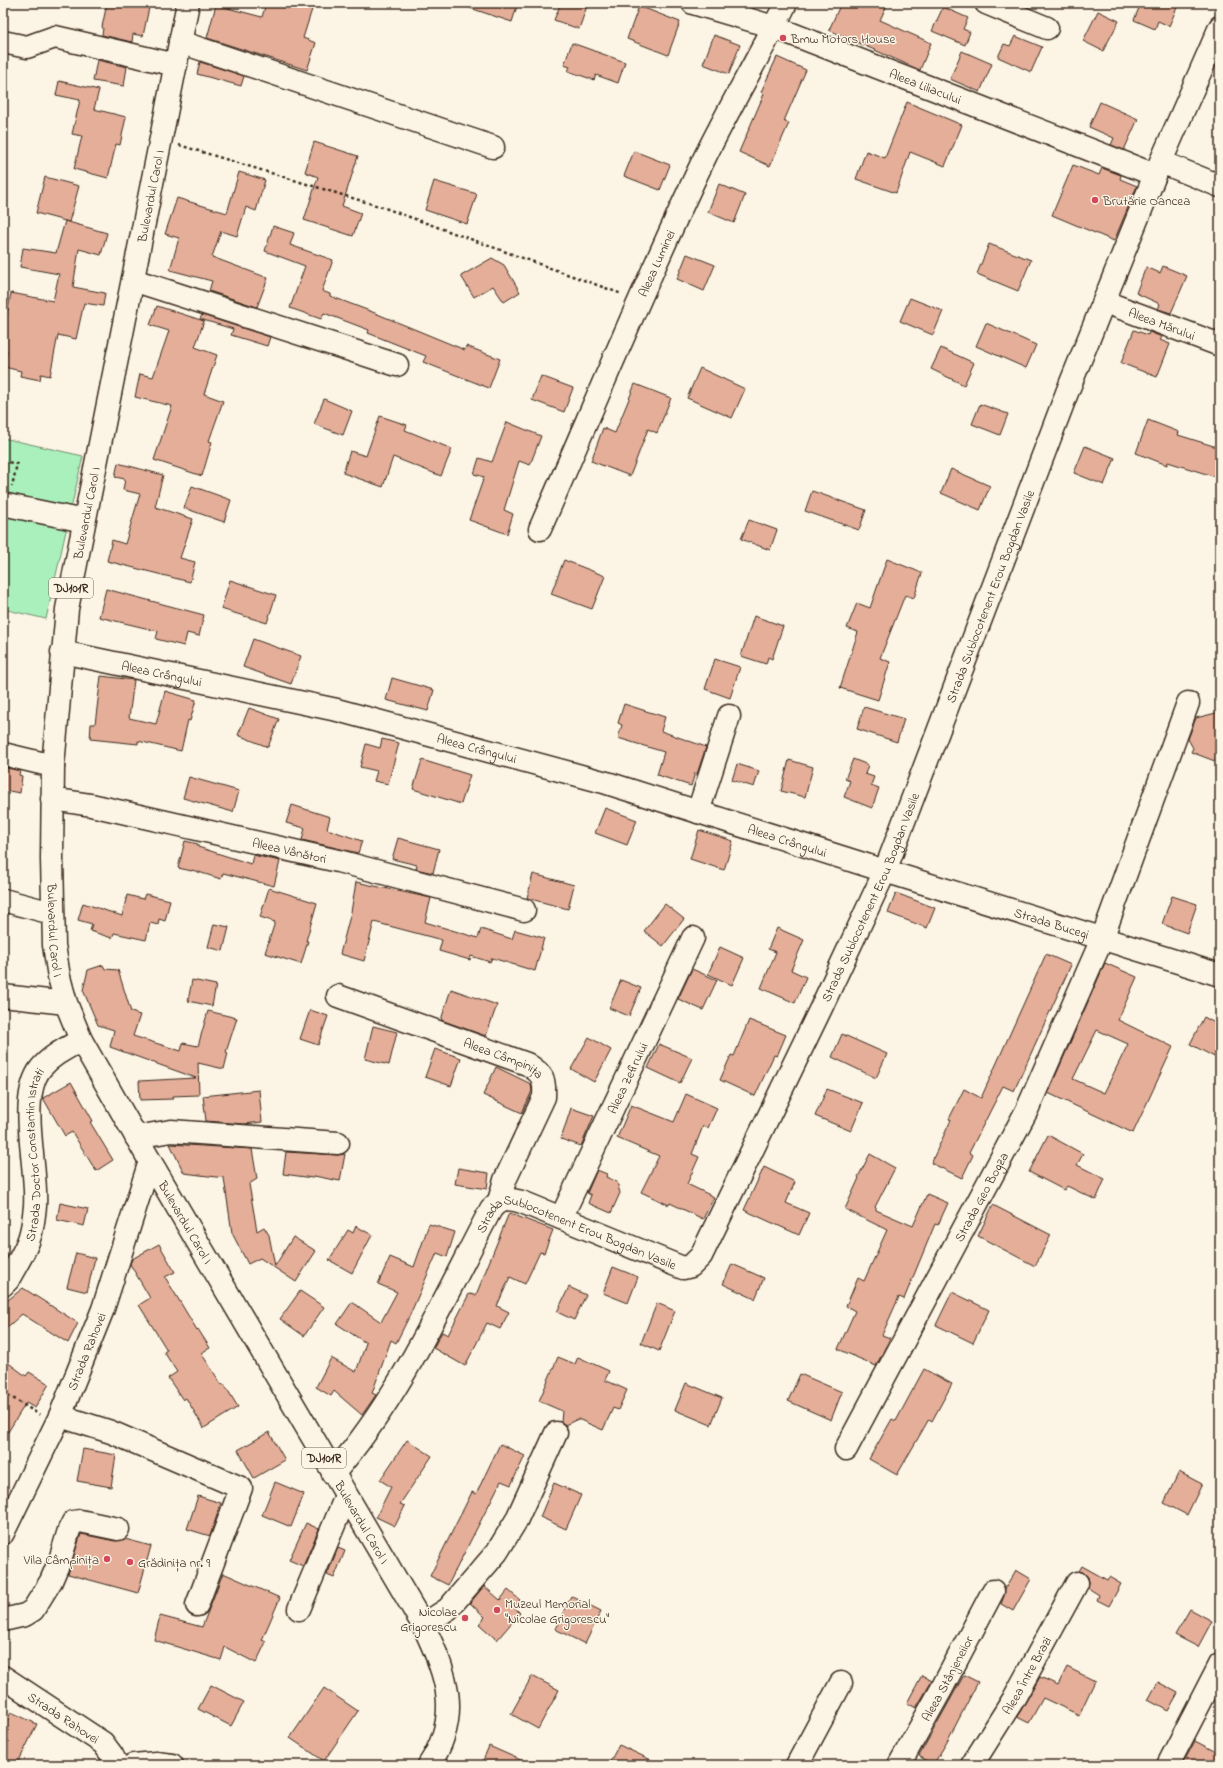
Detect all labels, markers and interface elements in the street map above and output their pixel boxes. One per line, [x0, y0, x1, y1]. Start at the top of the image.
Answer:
place label: Bmw Motors House [790, 30, 896, 49]
marker: Bmw Motors House [778, 33, 788, 43]
street label: Aleea Liliacului [886, 65, 964, 110]
street label: Bulevardul Carol I [133, 149, 170, 245]
place label: Brutărie Oancea [1102, 192, 1190, 211]
marker: Brutărie Oancea [1090, 195, 1100, 205]
street label: Aleea Luminei [634, 227, 681, 300]
street label: Aleea Mărului [1126, 304, 1198, 346]
street label: Bulevardul Carol I [69, 466, 106, 562]
street label: Strada Sublocotenent Erou Bogdan Vasile [942, 487, 1040, 706]
road number: DJ101R [49, 578, 93, 598]
street label: Aleea Crângului [119, 657, 204, 692]
street label: Aleea Crângului [434, 729, 519, 769]
street label: Strada Sublocotenent Erou Bogdan Vasile [817, 790, 925, 1005]
street label: Aleea Crângului [745, 820, 829, 863]
street label: Aleea Vânători [250, 834, 328, 869]
street label: Bulevardul Carol I [42, 882, 67, 978]
street label: Strada Bucegi [1012, 904, 1091, 945]
street label: Aleea Câmpinița [460, 1034, 548, 1083]
street label: Aleea Zefirului [603, 1040, 653, 1117]
street label: Strada Doctor Constantin Istrati [21, 1064, 49, 1244]
street label: Strada Geo Bogza [950, 1149, 1014, 1246]
street label: Bulevardul Carol I [152, 1177, 217, 1268]
street label: Strada Sublocotenent Erou Bogdan Vasile [472, 1191, 679, 1275]
street label: Strada Rahovei [63, 1310, 112, 1393]
road number: DJ101R [302, 1448, 346, 1468]
street label: Bulevardul Carol I [329, 1477, 393, 1568]
place label: Vila Câmpinița [23, 1551, 99, 1570]
marker: Vila Câmpinița [102, 1554, 112, 1564]
place label: Grădinița nr. 9 [138, 1554, 210, 1573]
marker: Grădinița nr. 9 [125, 1557, 135, 1567]
place label: Muzeul Memorial "Nicolae Grigorescu" [505, 1595, 609, 1630]
place label: Nicolae Grigorescu [400, 1603, 457, 1638]
marker: Muzeul Memorial "Nicolae Grigorescu" [492, 1605, 502, 1615]
marker: Nicolae Grigorescu [460, 1613, 470, 1623]
street label: Aleea Stânjeneilor [917, 1632, 979, 1725]
street label: Aleea Între Brazi [998, 1633, 1057, 1719]
street label: Strada Rahovei [24, 1688, 103, 1749]

